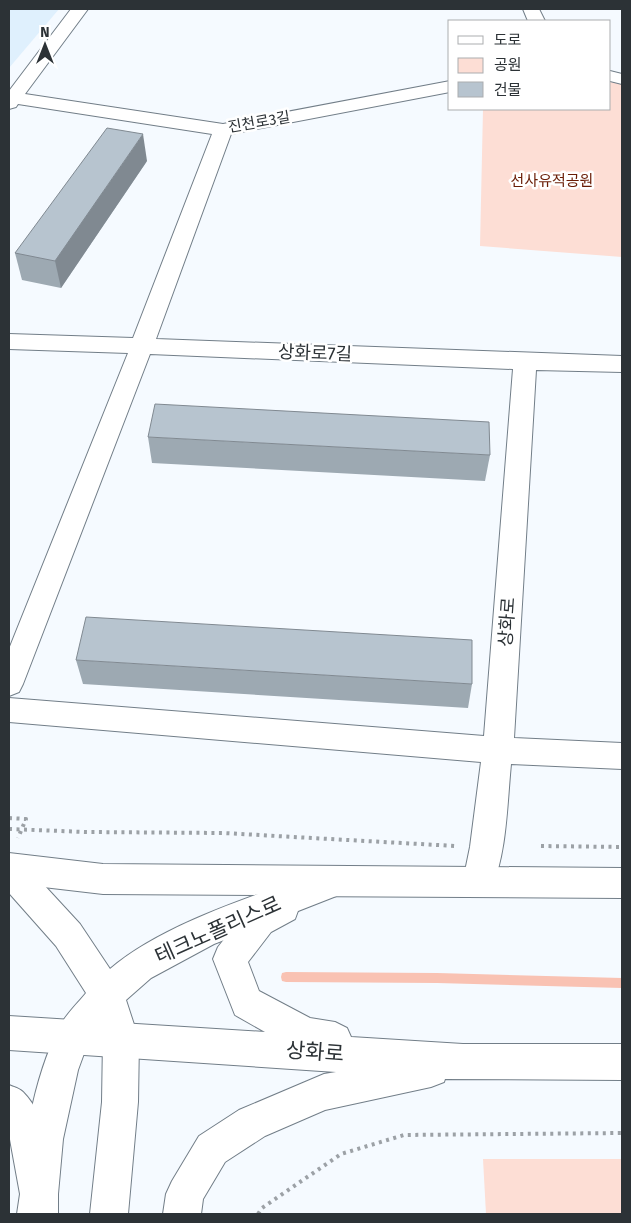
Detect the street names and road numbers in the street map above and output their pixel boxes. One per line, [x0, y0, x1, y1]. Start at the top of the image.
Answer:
street label: 진천로3길 [227, 108, 291, 136]
street label: 상화로7길 [278, 341, 352, 365]
street label: 상화로 [494, 596, 520, 648]
street label: 테크노폴리스로 [151, 891, 285, 969]
street label: 상화로 [285, 1037, 345, 1067]

